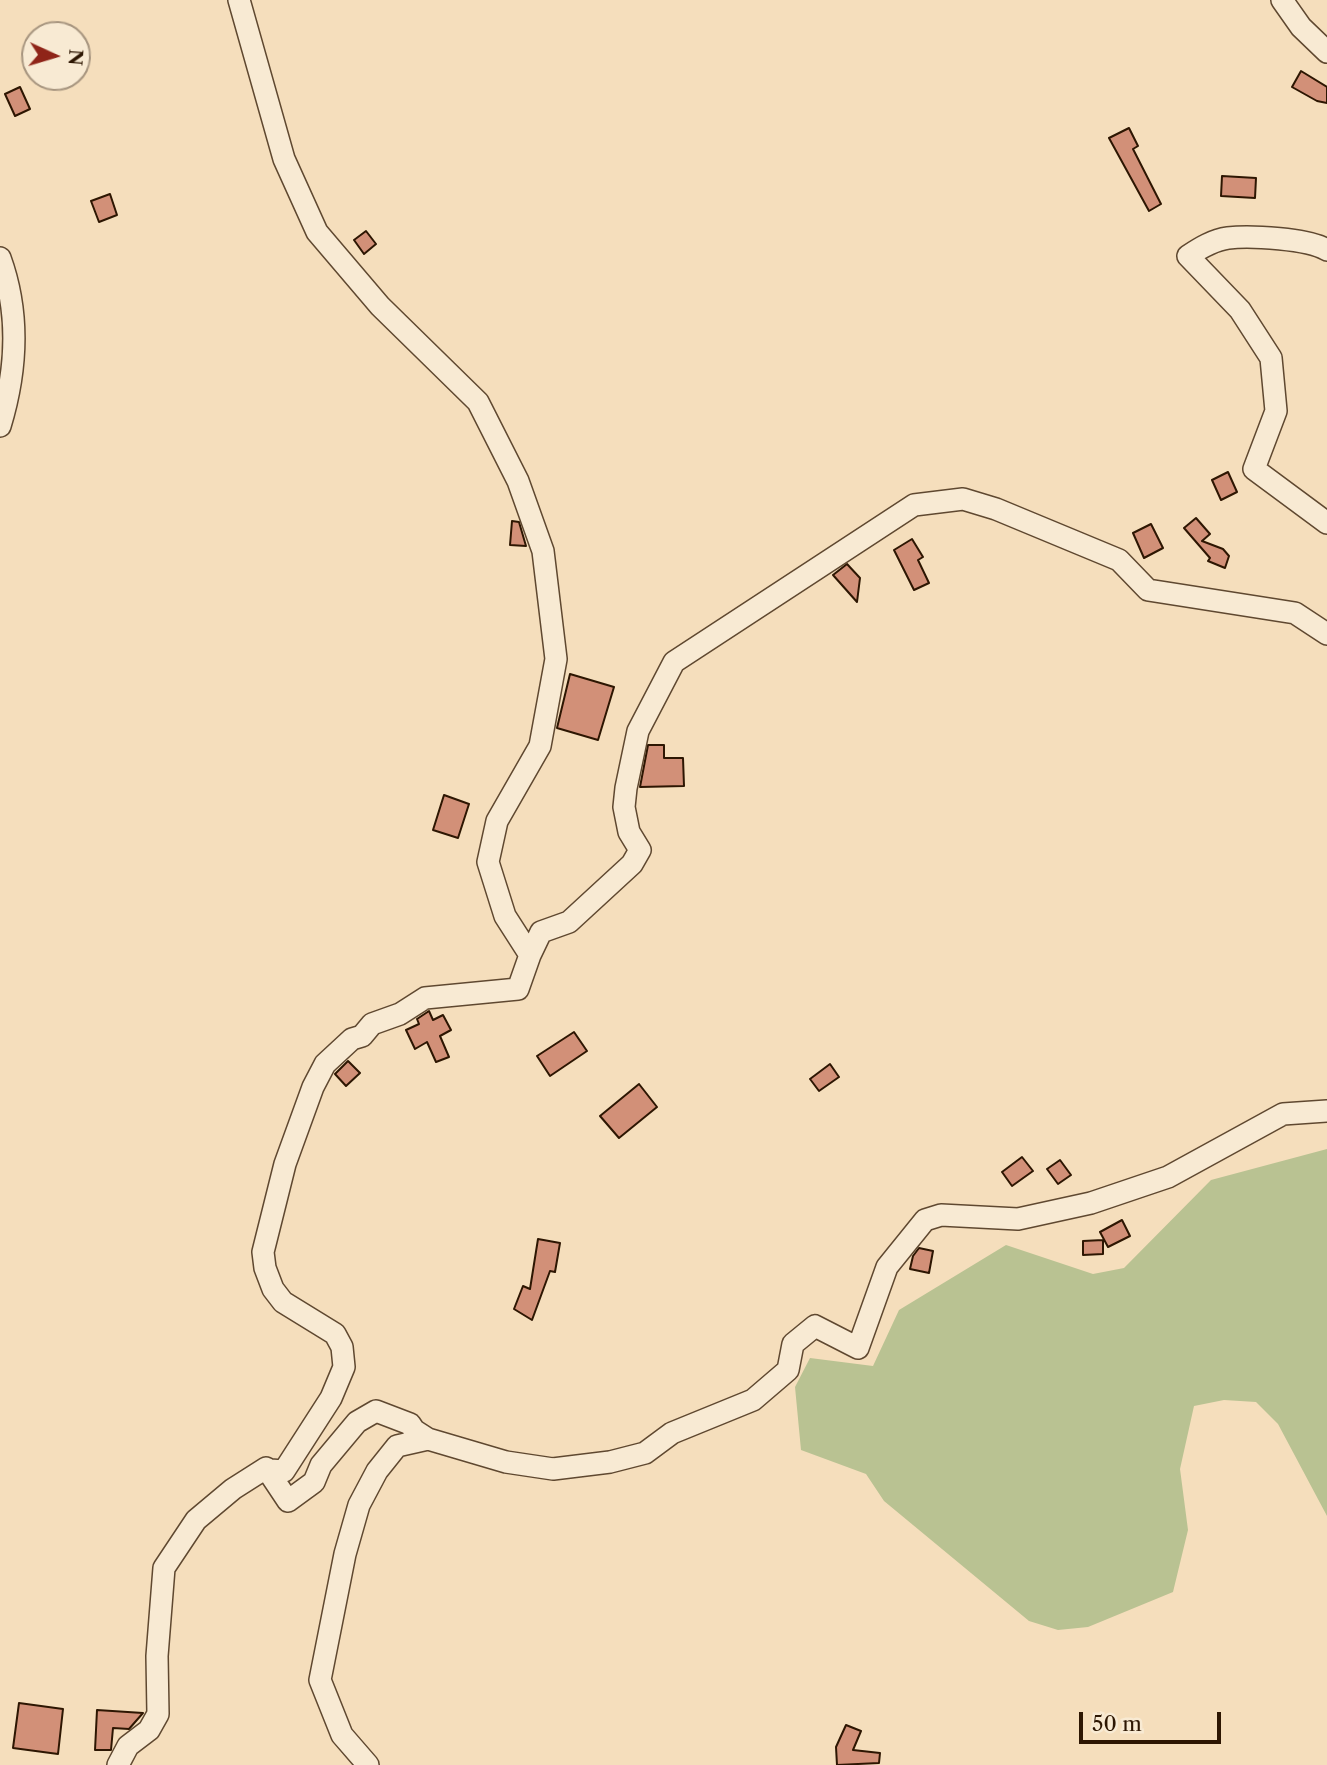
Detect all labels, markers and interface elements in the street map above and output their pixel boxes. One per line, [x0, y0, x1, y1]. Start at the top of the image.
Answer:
north arrow [21, 21, 91, 91]
text: N [63, 48, 88, 66]
scale bar [1082, 1698, 1224, 1742]
text: 50 m [1092, 1711, 1142, 1736]

